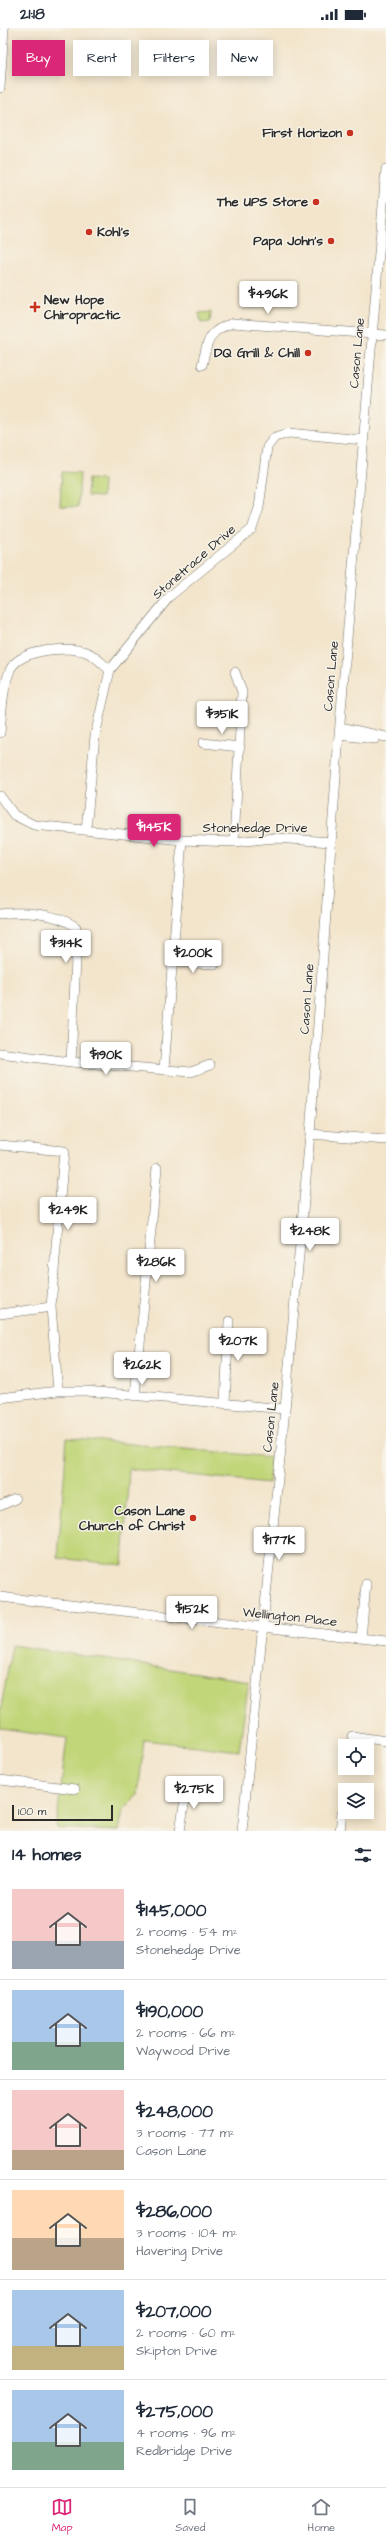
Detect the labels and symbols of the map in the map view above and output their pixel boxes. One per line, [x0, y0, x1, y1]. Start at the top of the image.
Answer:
place label: First Horizon [262, 124, 342, 142]
marker: First Horizon [345, 128, 355, 138]
place label: The UPS Store [216, 193, 308, 211]
marker: The UPS Store [311, 197, 321, 207]
place label: Kohl's [97, 223, 130, 241]
marker: Kohl's [84, 227, 94, 237]
place label: Papa John's [253, 232, 323, 251]
marker: Papa John's [326, 236, 336, 246]
pin: $496K [240, 281, 296, 315]
place label: New Hope Chiropractic [44, 291, 122, 325]
marker: New Hope Chiropractic [29, 301, 41, 313]
street label: Cason Lane [345, 317, 369, 389]
place label: DQ Grill & Chill [214, 344, 300, 362]
marker: DQ Grill & Chill [303, 348, 313, 358]
street label: Stonetrace Drive [148, 521, 240, 603]
street label: Cason Lane [319, 640, 343, 712]
pin: $351K [194, 701, 250, 735]
pin: $145K [126, 814, 182, 848]
street label: Stonehedge Drive [203, 819, 307, 838]
pin: $314K [38, 930, 94, 964]
pin: $200K [165, 940, 221, 974]
street label: Cason Lane [296, 963, 318, 1035]
pin: $190K [78, 1042, 134, 1076]
pin: $249K [40, 1197, 96, 1231]
pin: $248K [282, 1218, 338, 1252]
pin: $286K [128, 1249, 184, 1283]
pin: $207K [210, 1328, 266, 1362]
pin: $262K [114, 1352, 170, 1386]
street label: Cason Lane [258, 1381, 284, 1453]
place label: Cason Lane Church of Christ [79, 1502, 186, 1535]
marker: Cason Lane Church of Christ [188, 1513, 198, 1523]
pin: $177K [251, 1527, 307, 1561]
pin: $152K [164, 1596, 220, 1630]
street label: Wellington Place [242, 1603, 338, 1632]
pin: $275K [166, 1776, 222, 1810]
scale bar [12, 1803, 113, 1822]

